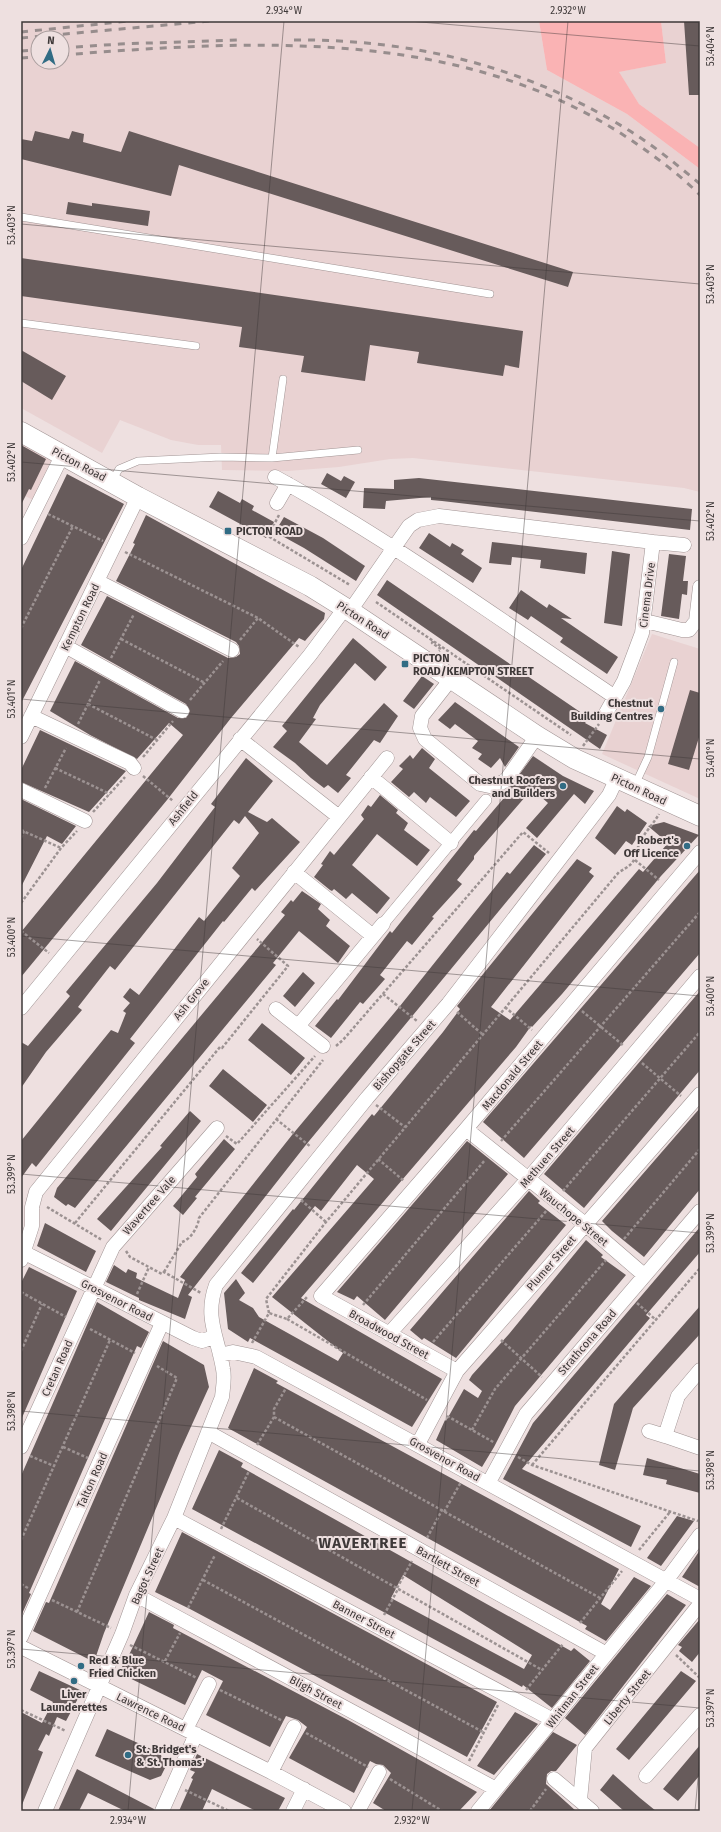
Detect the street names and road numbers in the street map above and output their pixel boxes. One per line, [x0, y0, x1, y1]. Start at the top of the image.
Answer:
street label: Picton Road [49, 445, 108, 484]
street label: Cinema Drive [637, 562, 658, 629]
street label: Kempton Road [59, 581, 102, 653]
street label: Picton Road [334, 599, 391, 642]
street label: Picton Road [609, 771, 669, 808]
street label: Ashfield [166, 789, 201, 828]
street label: Ash Grove [171, 976, 212, 1023]
street label: Bishopgate Street [370, 1018, 438, 1093]
street label: Macdonald Street [479, 1038, 545, 1113]
street label: Methuen Street [517, 1124, 577, 1190]
street label: Wavertree Vale [120, 1173, 178, 1237]
street label: Wauchope Street [537, 1186, 611, 1249]
street label: Plumer Street [524, 1233, 579, 1293]
street label: Grosvenor Road [79, 1277, 155, 1324]
street label: Broadwood Street [346, 1307, 431, 1362]
street label: Strathcona Road [555, 1307, 619, 1378]
street label: Cretan Road [39, 1338, 76, 1398]
street label: Grosvenor Road [407, 1435, 482, 1484]
street label: Talton Road [74, 1451, 110, 1510]
street label: Bartlett Street [414, 1544, 482, 1589]
street label: Bagot Street [129, 1546, 166, 1607]
street label: Banner Street [330, 1598, 397, 1641]
street label: Whitman Street [543, 1662, 601, 1731]
street label: Liberty Street [601, 1667, 654, 1728]
street label: Bligh Street [287, 1673, 344, 1712]
street label: Lawrence Road [114, 1690, 187, 1735]

